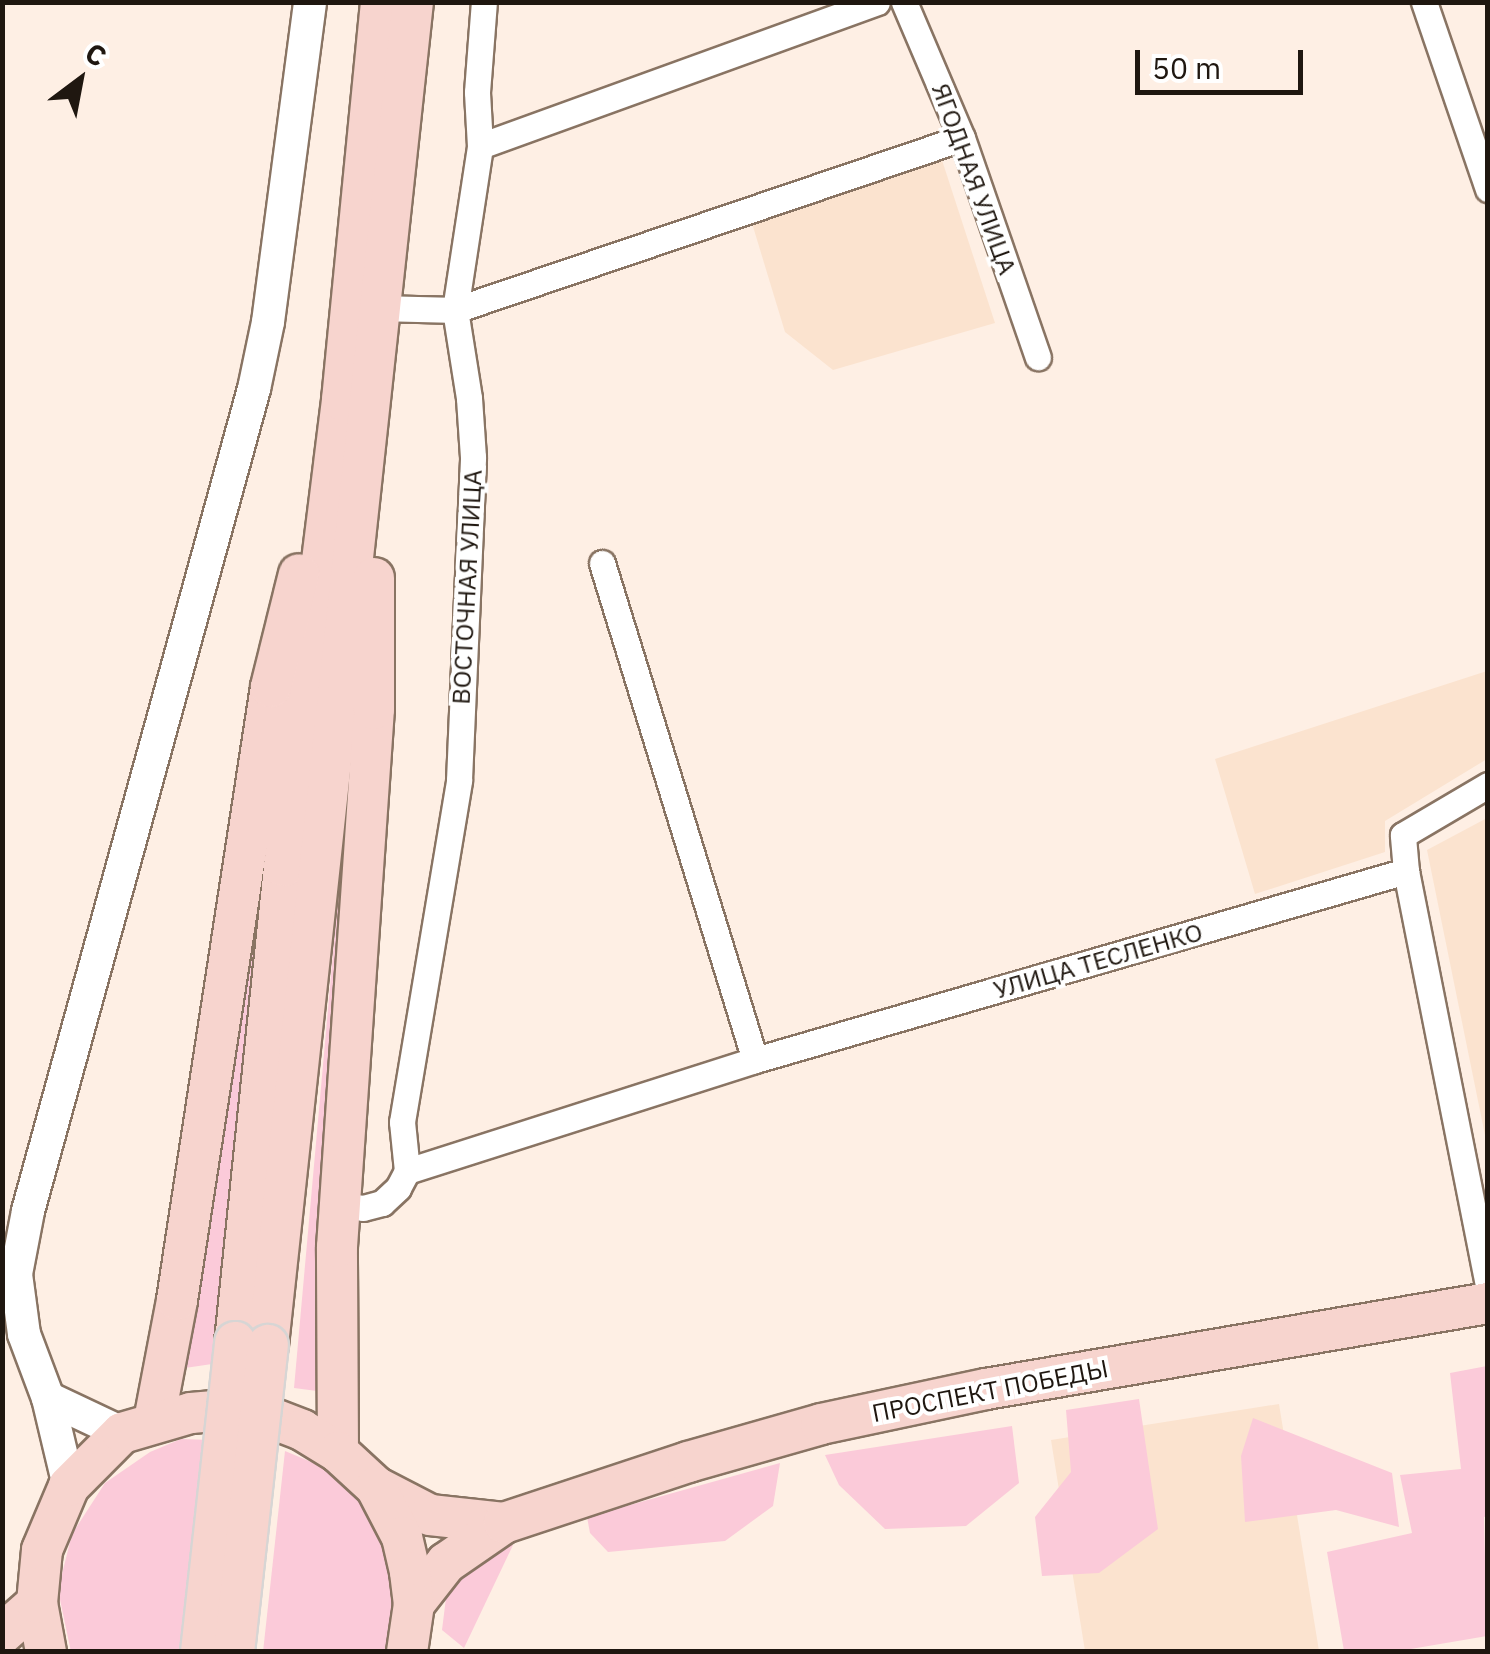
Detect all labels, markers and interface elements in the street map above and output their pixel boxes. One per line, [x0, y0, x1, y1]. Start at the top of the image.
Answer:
north arrow [30, 30, 130, 130]
scale bar [1140, 30, 1308, 92]
text: С [79, 34, 114, 75]
text: 50 m [1152, 48, 1221, 87]
street label: ЯГОДНАЯ УЛИЦА [925, 79, 1023, 279]
street label: ВОСТОЧНАЯ УЛИЦА [446, 469, 488, 705]
street label: УЛИЦА ТЕСЛЕНКО [990, 917, 1206, 1005]
street label: ПРОСПЕКТ ПОБЕДЫ [869, 1353, 1111, 1429]

